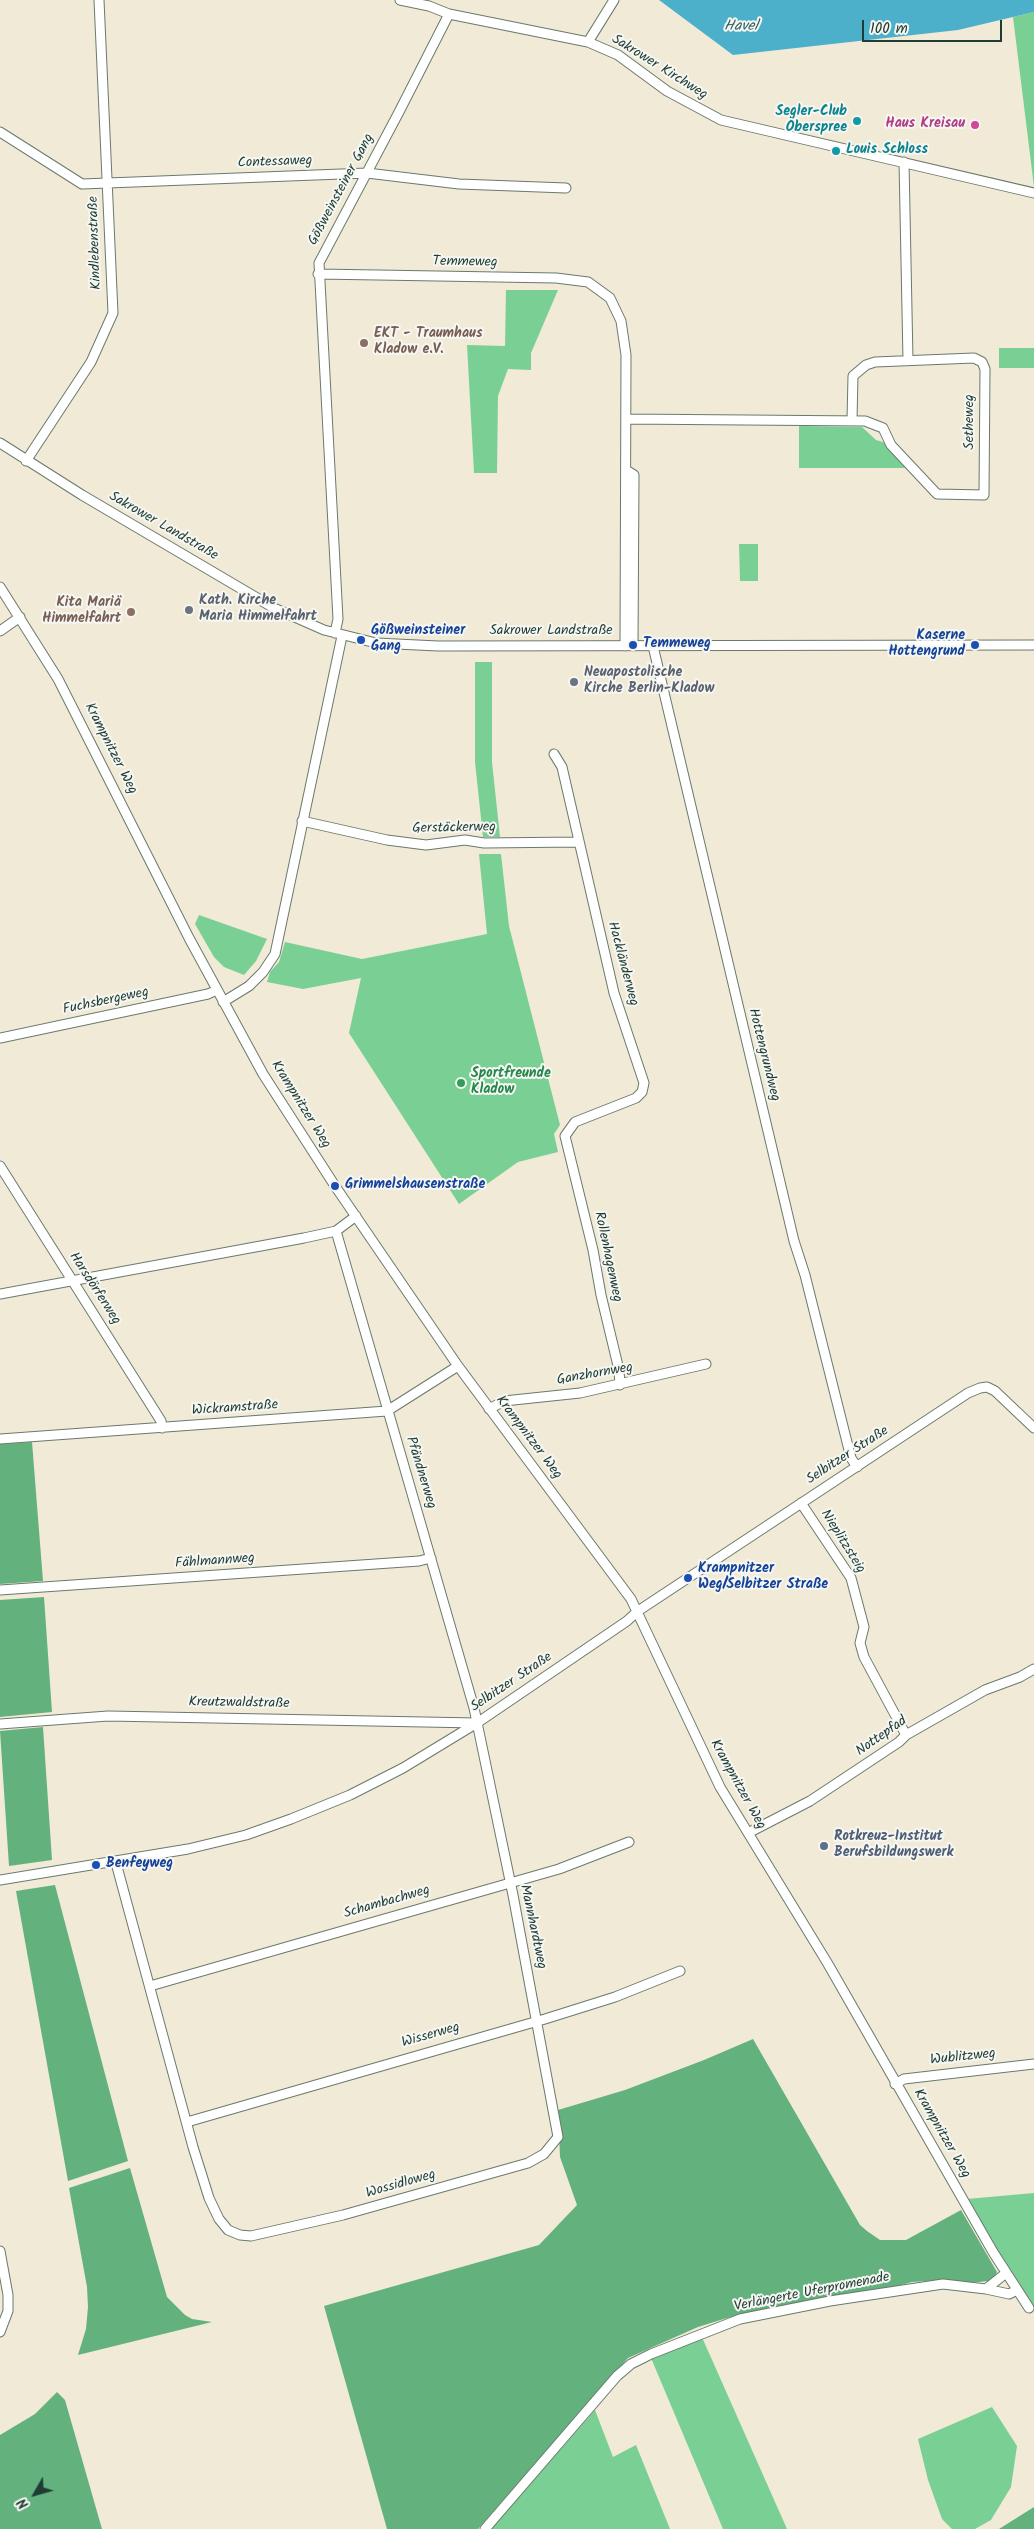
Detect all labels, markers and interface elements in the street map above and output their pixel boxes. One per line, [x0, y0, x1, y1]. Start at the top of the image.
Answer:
scale bar [864, 10, 1004, 42]
text: 100 m [870, 17, 908, 41]
water label: Havel [724, 18, 758, 36]
street label: Sakrower Kirchweg [608, 32, 710, 104]
place label: Segler-Club Oberspree [776, 105, 847, 138]
marker: Segler-Club Oberspree [851, 115, 863, 127]
place label: Haus Kreisau [886, 117, 965, 133]
marker: Haus Kreisau [969, 119, 981, 131]
street label: Gößweinsteiner Gang [306, 131, 378, 249]
place label: Louis Schloss [846, 143, 928, 159]
marker: Louis Schloss [830, 145, 842, 157]
street label: Contessaweg [237, 153, 313, 173]
street label: Kindlebenstraße [86, 196, 106, 290]
street label: Temmeweg [432, 254, 498, 272]
place label: EKT - Traumhaus Kladow e.V. [374, 327, 482, 360]
marker: EKT - Traumhaus Kladow e.V. [358, 337, 370, 349]
street label: Setheweg [963, 394, 979, 450]
street label: Sakrower Landstraße [105, 489, 221, 565]
place label: Kath. Kirche Maria Himmelfahrt [199, 594, 317, 626]
place label: Kita Mariä Himmelfahrt [42, 596, 121, 628]
marker: Kath. Kirche Maria Himmelfahrt [183, 604, 195, 616]
marker: Kita Mariä Himmelfahrt [125, 606, 137, 618]
place label: Gößweinsteiner Gang [371, 624, 465, 656]
street label: Sakrower Landstraße [489, 624, 613, 640]
place label: Kaserne Hottengrund [888, 629, 965, 662]
marker: Gößweinsteiner Gang [355, 634, 367, 646]
place label: Temmeweg [643, 637, 711, 653]
marker: Temmeweg [627, 639, 639, 651]
marker: Kaserne Hottengrund [969, 639, 981, 651]
place label: Neuapostolische Kirche Berlin-Kladow [584, 666, 714, 699]
marker: Neuapostolische Kirche Berlin-Kladow [568, 676, 580, 688]
street label: Krampnitzer Weg [80, 701, 140, 797]
street label: Gerstäckerweg [412, 820, 496, 838]
street label: Hackländerweg [603, 920, 641, 1008]
street label: Fuchsbergeweg [62, 985, 150, 1019]
street label: Hottengrundweg [743, 1007, 783, 1103]
street label: Krampnitzer Weg [266, 1058, 334, 1152]
place label: Sportfreunde Kladow [471, 1067, 551, 1100]
marker: Sportfreunde Kladow [455, 1077, 467, 1089]
place label: Grimmelshausenstraße [345, 1178, 485, 1194]
marker: Grimmelshausenstraße [329, 1180, 341, 1192]
street label: Rollenhagenweg [589, 1210, 625, 1304]
street label: Harsdörferweg [64, 1250, 124, 1328]
street label: Ganzhornweg [556, 1360, 634, 1390]
street label: Krampnitzer Weg [491, 1393, 565, 1483]
street label: Wickramstraße [191, 1398, 279, 1420]
street label: Selbitzer Straße [804, 1423, 892, 1489]
street label: Pfändnerweg [401, 1435, 439, 1511]
street label: Nieplitzsteig [816, 1507, 868, 1577]
street label: Fählmannweg [175, 1551, 255, 1573]
place label: Krampnitzer Weg/Selbitzer Straße [698, 1562, 828, 1594]
marker: Krampnitzer Weg/Selbitzer Straße [682, 1572, 694, 1584]
street label: Selbitzer Straße [468, 1650, 556, 1716]
street label: Kreutzwaldstraße [188, 1695, 290, 1713]
street label: Nottepfad [853, 1713, 911, 1761]
street label: Krampnitzer Weg [705, 1737, 769, 1833]
place label: Rotkreuz-Institut Berufsbildungswerk [834, 1830, 953, 1862]
marker: Rotkreuz-Institut Berufsbildungswerk [818, 1840, 830, 1852]
place label: Benfeyweg [106, 1857, 173, 1873]
marker: Benfeyweg [90, 1859, 102, 1871]
street label: Schambachweg [342, 1883, 432, 1923]
street label: Mannhardtweg [515, 1883, 549, 1971]
street label: Wisserweg [400, 2020, 462, 2052]
street label: Wublitzweg [929, 2046, 997, 2070]
street label: Krampnitzer Weg [909, 2086, 973, 2182]
street label: Wossidloweg [364, 2167, 438, 2203]
street label: Verlängerte Uferpromenade [733, 2270, 891, 2316]
north arrow [10, 2469, 60, 2519]
text: N [12, 2493, 35, 2513]

